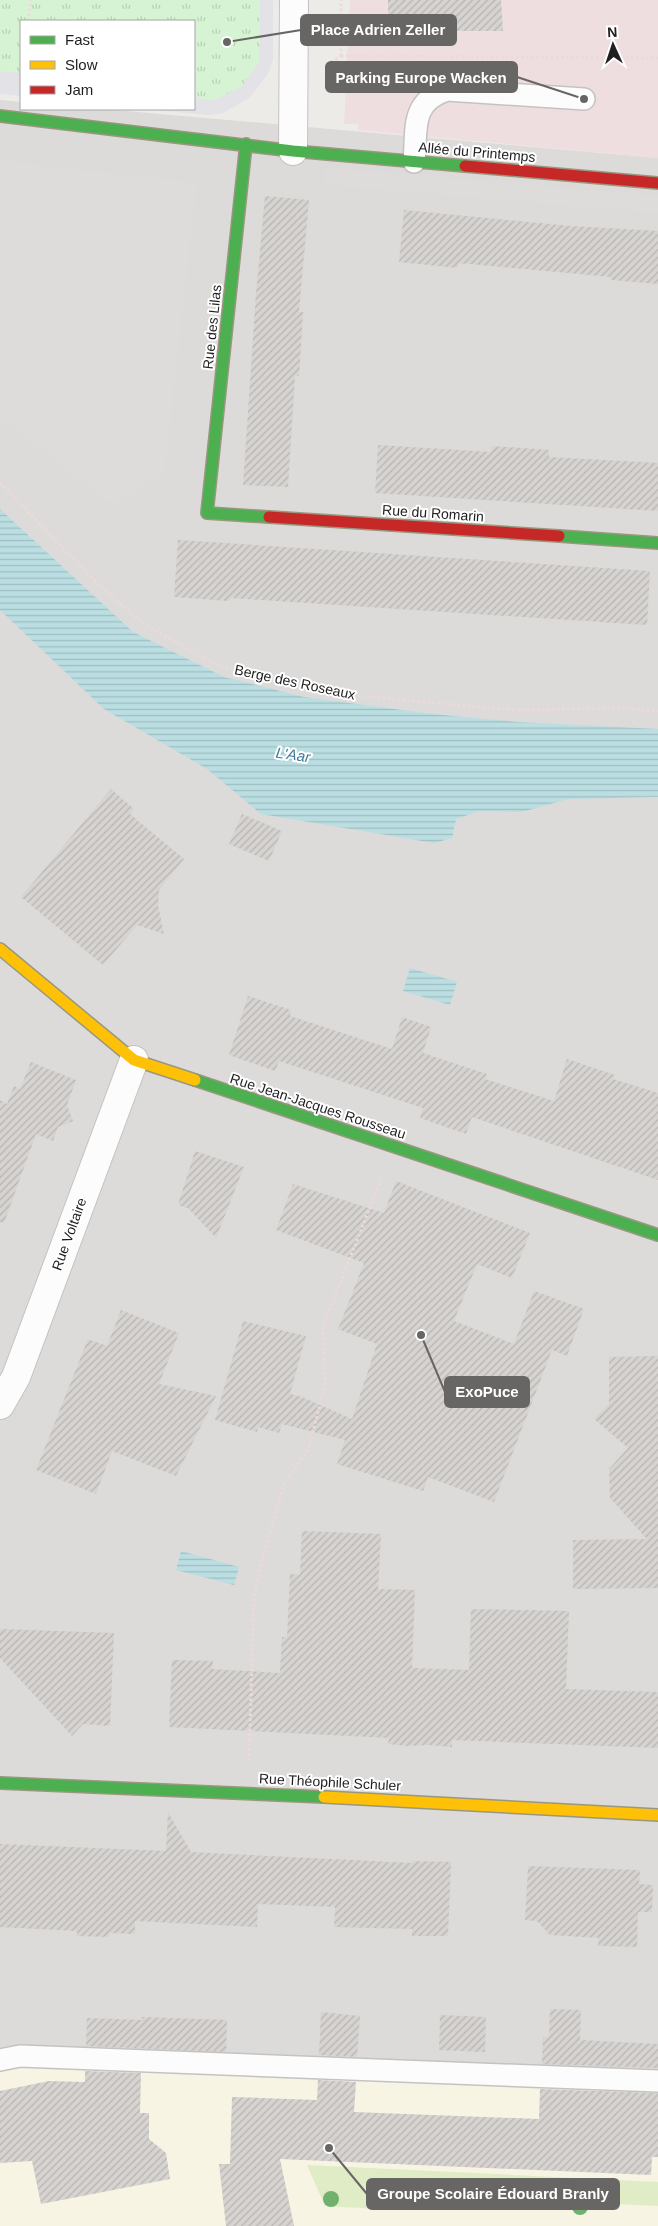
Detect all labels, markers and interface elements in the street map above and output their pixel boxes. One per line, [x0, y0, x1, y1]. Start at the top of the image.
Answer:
callout: Place Adrien Zeller [301, 15, 456, 45]
legend [20, 20, 195, 110]
north arrow [588, 20, 638, 70]
text: Place Adrien Zeller [311, 21, 445, 38]
text: N [607, 24, 618, 40]
text: Fast [65, 31, 95, 48]
text: Slow [65, 56, 98, 73]
callout: Parking Europe Wacken [326, 62, 517, 92]
text: Parking Europe Wacken [335, 69, 507, 86]
text: Jam [65, 81, 93, 98]
street label: Allée du Printemps [418, 139, 536, 165]
street label: Rue des Lilas [200, 284, 224, 370]
street label: Rue du Romarin [382, 501, 484, 525]
street label: Berge des Roseaux [233, 661, 357, 703]
water label: L'Aar [275, 744, 312, 765]
street label: Rue Jean-Jacques Rousseau [228, 1070, 408, 1142]
street label: Rue Voltaire [48, 1195, 90, 1273]
callout: ExoPuce [445, 1377, 529, 1407]
text: ExoPuce [455, 1383, 519, 1400]
street label: Rue Théophile Schuler [259, 1770, 402, 1794]
callout: Groupe Scolaire Édouard Branly [367, 2179, 619, 2209]
text: Groupe Scolaire Édouard Branly [377, 2185, 610, 2202]

